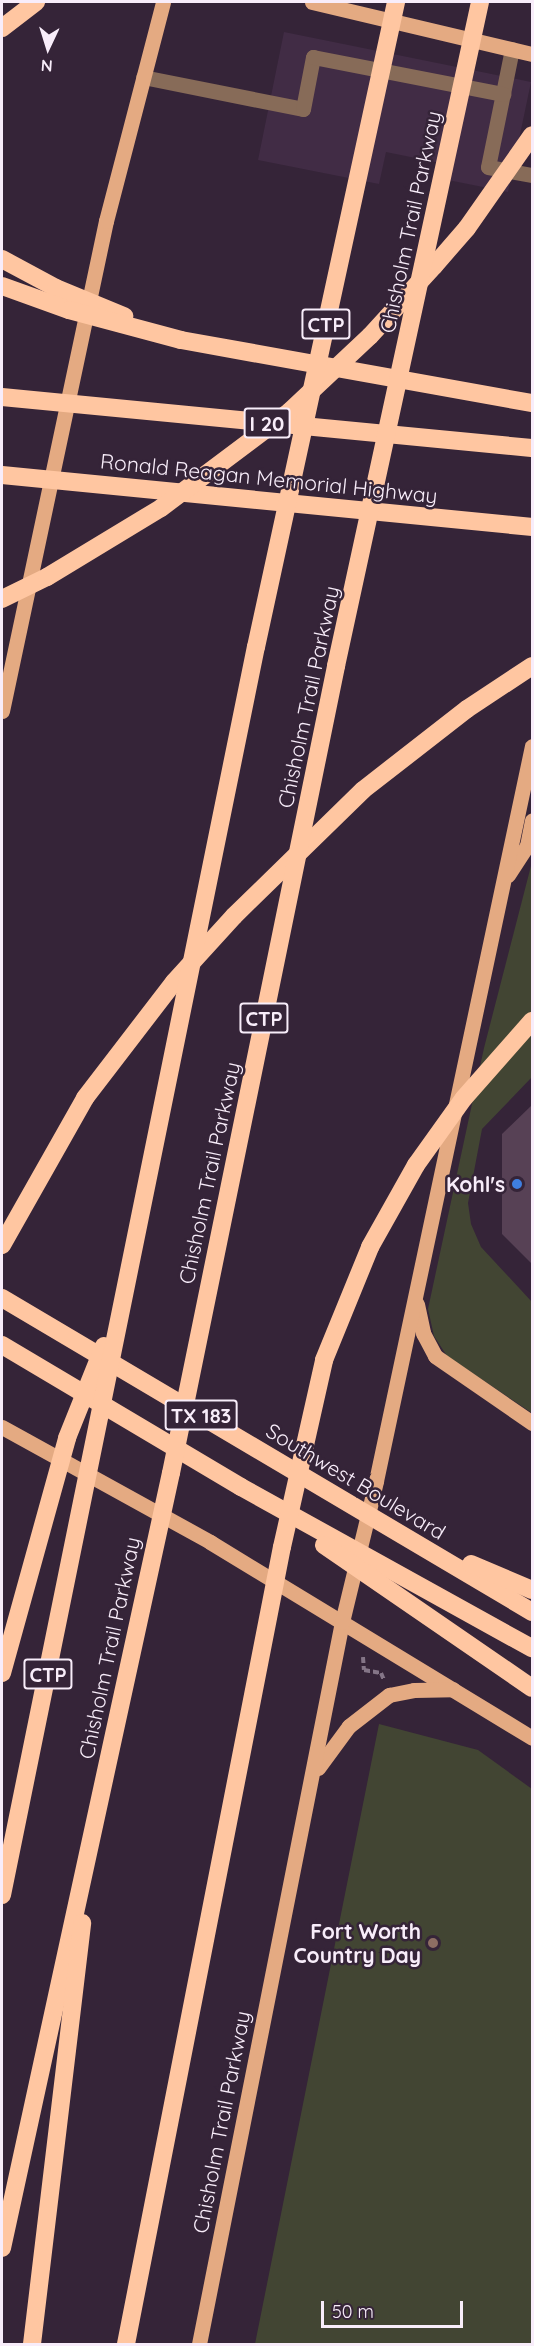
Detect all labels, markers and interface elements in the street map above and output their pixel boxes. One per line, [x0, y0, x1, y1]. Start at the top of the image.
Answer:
north arrow [18, 18, 78, 78]
text: N [40, 56, 53, 76]
street label: Chisholm Trail Parkway [374, 109, 446, 335]
road number: CTP [300, 307, 352, 341]
road number: I 20 [243, 406, 291, 440]
street label: Ronald Reagan Memorial Highway [99, 448, 439, 508]
street label: Chisholm Trail Parkway [272, 584, 344, 810]
road number: CTP [238, 1001, 290, 1035]
street label: Chisholm Trail Parkway [173, 1060, 245, 1286]
place label: Kohl's [446, 1171, 505, 1197]
marker: Kohl's [510, 1177, 524, 1191]
road number: TX 183 [164, 1398, 238, 1432]
street label: Southwest Boulevard [262, 1417, 450, 1545]
street label: Chisholm Trail Parkway [73, 1535, 145, 1761]
road number: CTP [22, 1657, 74, 1691]
place label: Fort Worth Country Day [293, 1918, 421, 1968]
marker: Fort Worth Country Day [426, 1936, 440, 1950]
street label: Chisholm Trail Parkway [187, 2009, 255, 2235]
scale bar [324, 2289, 466, 2327]
text: 50 m [332, 2300, 374, 2323]

